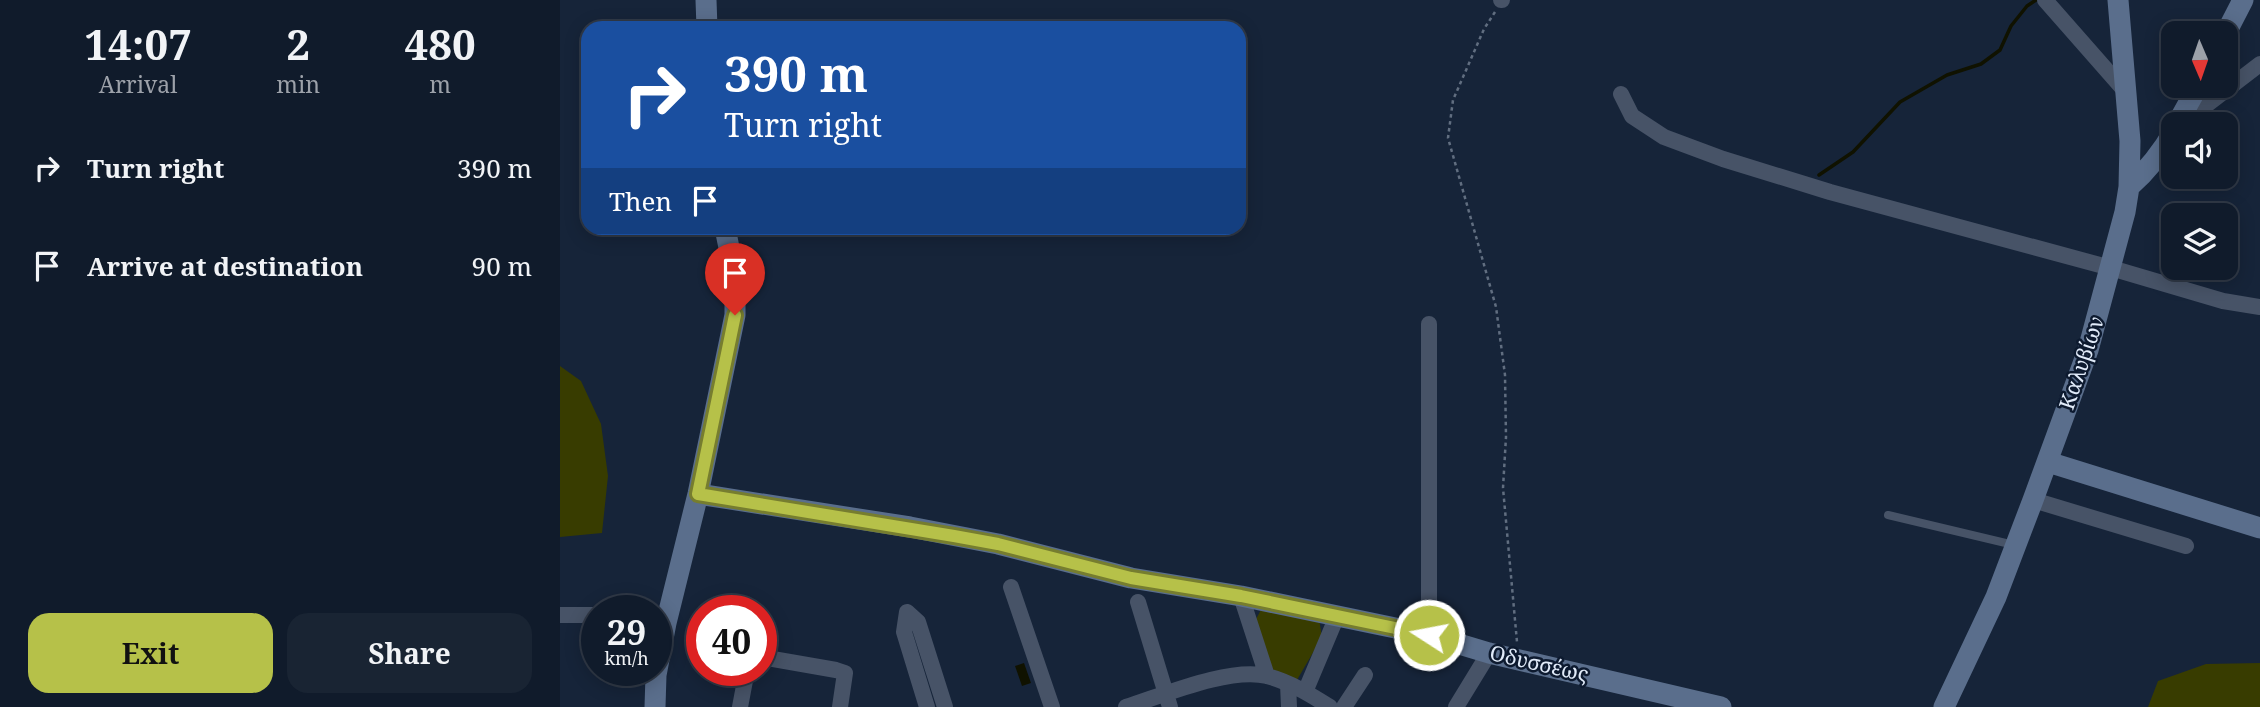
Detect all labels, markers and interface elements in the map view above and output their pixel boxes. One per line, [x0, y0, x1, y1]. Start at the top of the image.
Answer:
text: 14:07 [84, 15, 192, 72]
text: 2 [286, 15, 310, 72]
text: 480 [404, 15, 476, 72]
north arrow [2161, 21, 2238, 98]
map controls [2161, 21, 2238, 280]
text: 390 m [724, 40, 868, 106]
icon: right [609, 49, 700, 140]
text: Arrival [99, 68, 177, 100]
text: min [276, 68, 320, 100]
text: m [429, 68, 451, 100]
text: Turn right [724, 103, 882, 146]
button: sound [2161, 112, 2238, 189]
icon: right [28, 149, 66, 187]
text: Turn right [87, 150, 224, 186]
text: 390 m [457, 150, 532, 186]
icon: arrive [686, 182, 724, 220]
text: Then [609, 183, 672, 219]
button: layers [2161, 203, 2238, 280]
pin [705, 243, 765, 315]
icon: arrive [28, 247, 66, 285]
text: Arrive at destination [87, 248, 363, 284]
text: 90 m [472, 248, 532, 284]
icon: arrive [716, 254, 754, 292]
street label: Καλυβίων [2052, 312, 2110, 413]
speed limit sign: 40 [686, 595, 777, 686]
position arrow [1392, 598, 1466, 672]
text: 29 [607, 608, 646, 655]
button: Exit [28, 613, 273, 693]
button: Share [287, 613, 532, 693]
street label: Οδυσσέως [1487, 638, 1591, 688]
text: km/h [604, 646, 649, 670]

